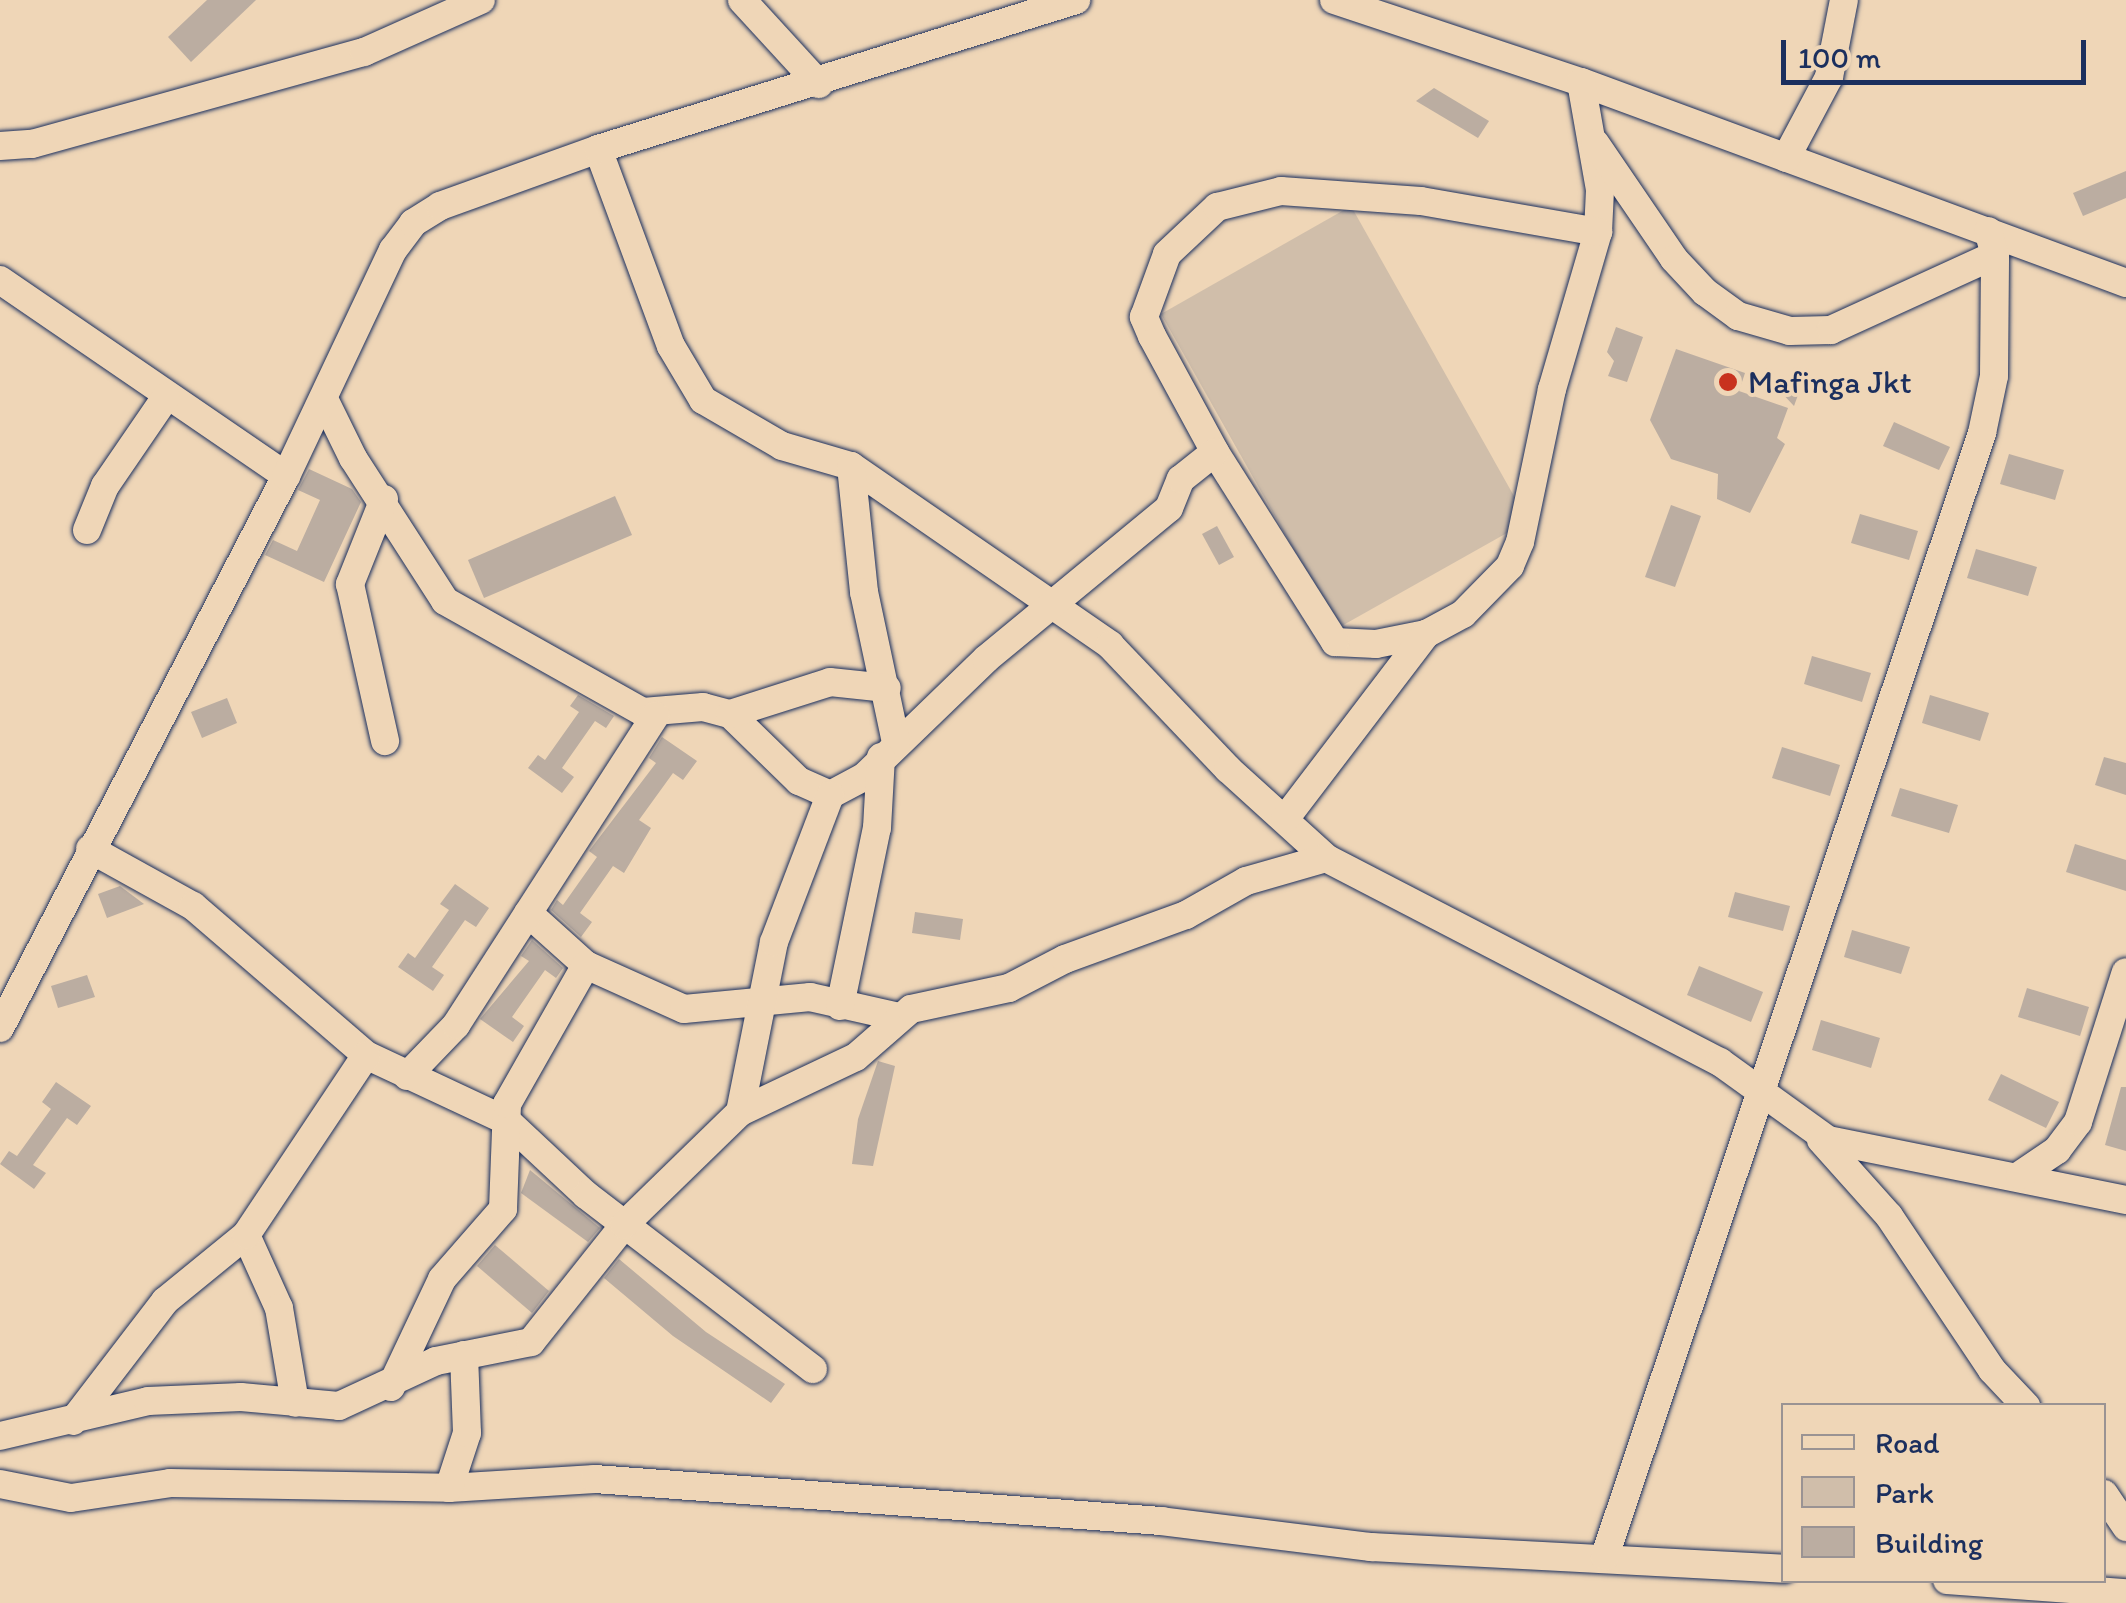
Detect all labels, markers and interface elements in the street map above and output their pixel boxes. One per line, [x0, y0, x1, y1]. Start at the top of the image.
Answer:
scale bar [1786, 20, 2091, 82]
text: 100 m [1798, 39, 1881, 76]
place label: Mafinga Jkt [1748, 363, 1912, 401]
marker: Mafinga Jkt [1717, 371, 1739, 393]
legend [1781, 1403, 2106, 1583]
text: Road [1875, 1424, 1940, 1461]
text: Park [1875, 1474, 1934, 1511]
text: Building [1875, 1524, 1983, 1561]

